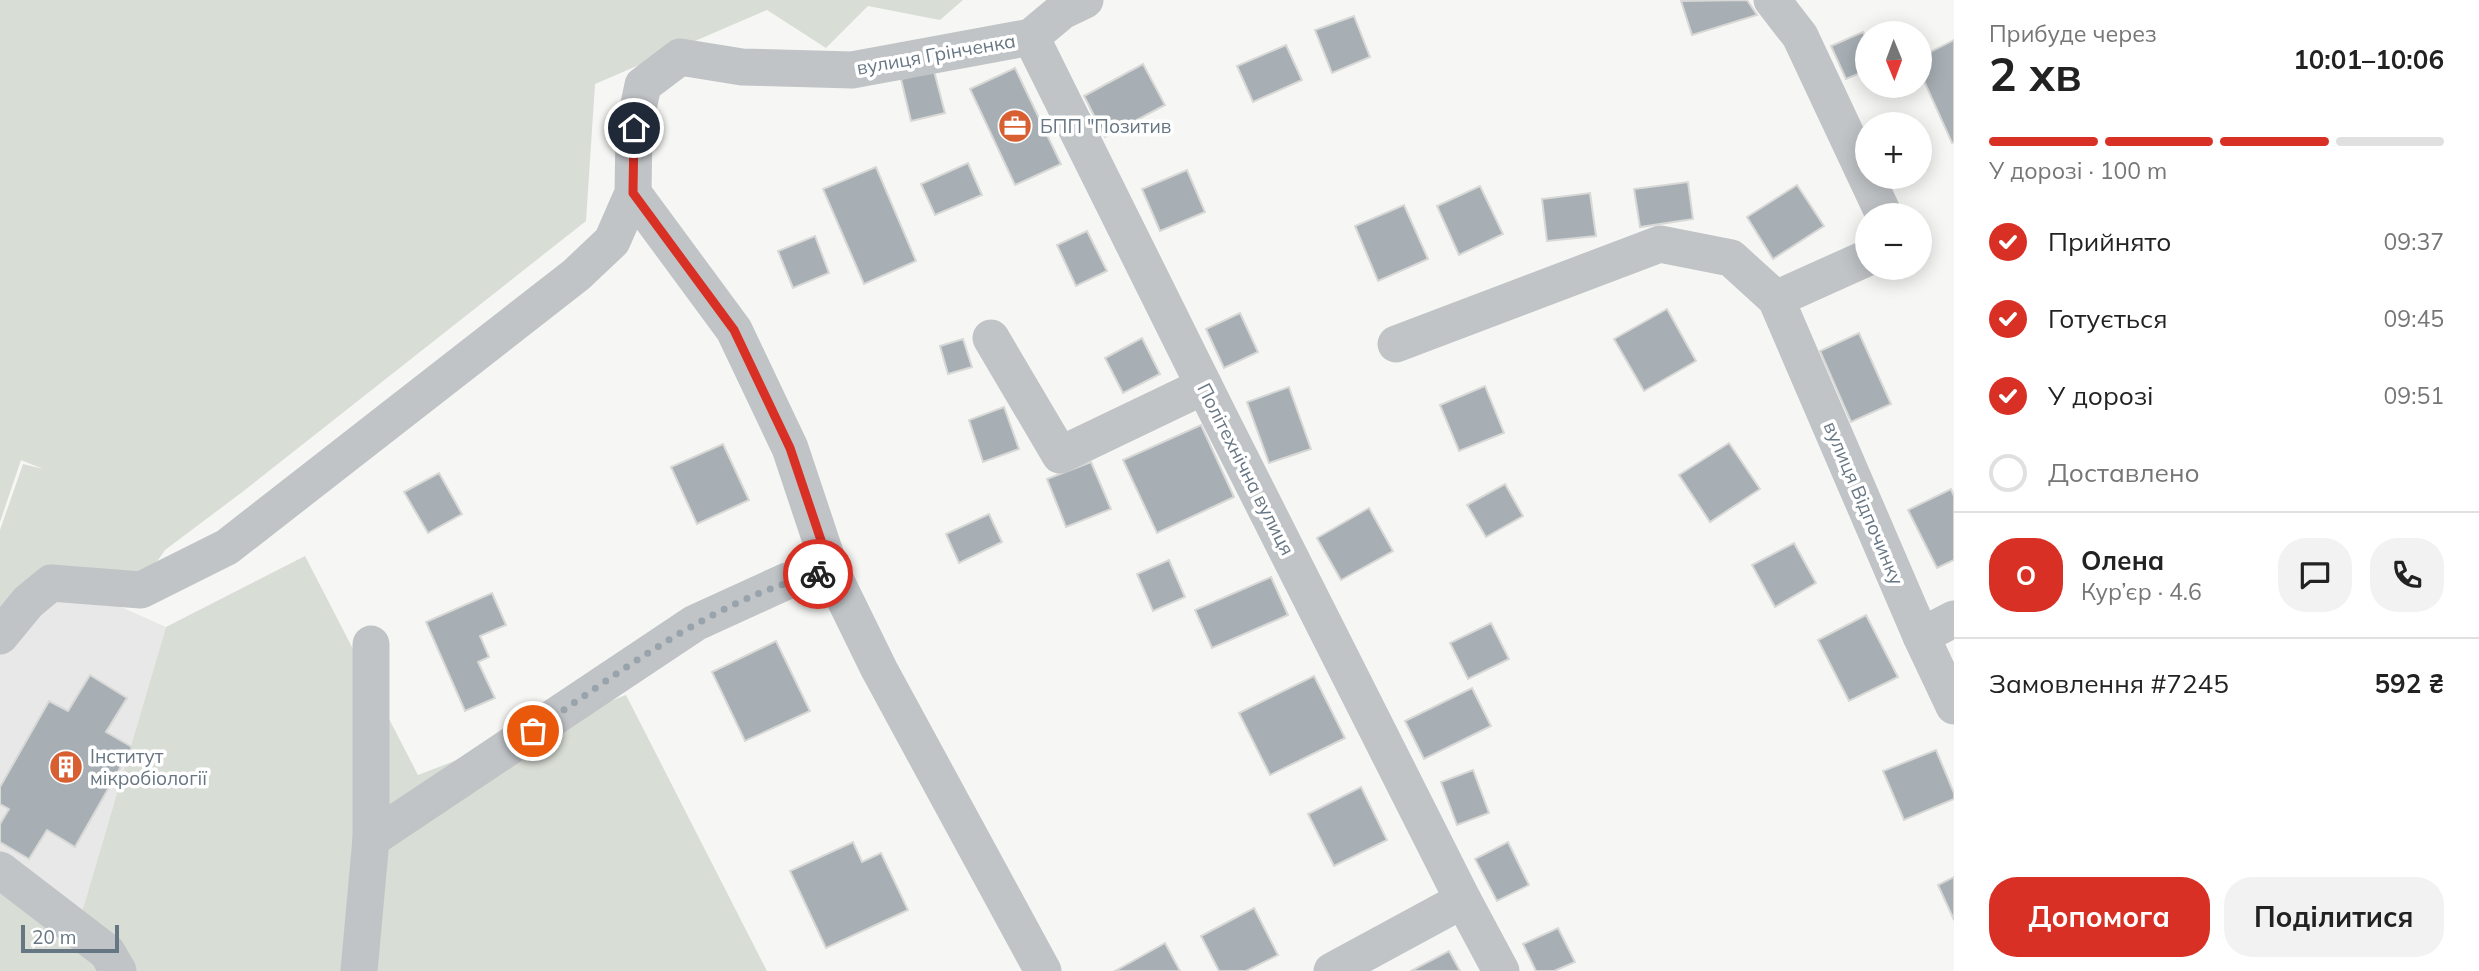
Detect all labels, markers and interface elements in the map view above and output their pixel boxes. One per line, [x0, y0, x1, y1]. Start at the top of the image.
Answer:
text: Прибуде через [1989, 19, 2157, 48]
north arrow [1855, 21, 1932, 98]
map controls [1855, 21, 1932, 280]
street label: вулиця Грінченка [855, 28, 1017, 80]
text: 10:01–10:06 [2293, 43, 2444, 76]
text: 2 хв [1989, 45, 2082, 103]
pin [604, 98, 664, 158]
office icon: БПП "Позитив [996, 107, 1034, 145]
icon: home [615, 109, 653, 147]
button: + [1855, 112, 1932, 189]
place label: БПП "Позитив [1040, 114, 1171, 138]
text: У дорозі · 100 m [1989, 156, 2167, 185]
button: − [1855, 203, 1932, 280]
icon: check [1989, 223, 2027, 261]
text: Прийнято [2048, 225, 2171, 258]
text: 09:37 [2384, 227, 2444, 256]
icon: check [1989, 300, 2027, 338]
text: Готується [2048, 302, 2167, 335]
text: 09:45 [2384, 304, 2444, 333]
icon: check [1989, 377, 2027, 415]
street label: Політехнічна вулиця [1192, 379, 1300, 559]
text: У дорозі [2048, 379, 2154, 412]
text: 09:51 [2384, 381, 2444, 410]
street label: вулиця Відпочинку [1819, 418, 1909, 588]
text: Доставлено [2048, 456, 2200, 489]
button: chat [2278, 538, 2352, 612]
button: phone [2370, 538, 2444, 612]
courier [783, 539, 853, 609]
text: Олена [2081, 544, 2164, 577]
icon: bike [799, 555, 837, 593]
text: О [2016, 559, 2036, 592]
text: Кур’єр · 4.6 [2081, 577, 2202, 606]
text: Замовлення #7245 [1989, 667, 2229, 700]
text: 592 ₴ [2374, 667, 2444, 700]
pin [503, 701, 563, 761]
icon: bag [514, 712, 552, 750]
place label: Інститут мікробіології [90, 744, 207, 790]
building icon: Інститут мікробіології [47, 748, 85, 786]
button: Допомога [1989, 877, 2210, 957]
button: Поділитися [2224, 877, 2444, 957]
scale bar [21, 922, 119, 954]
text: 20 m [32, 925, 76, 949]

